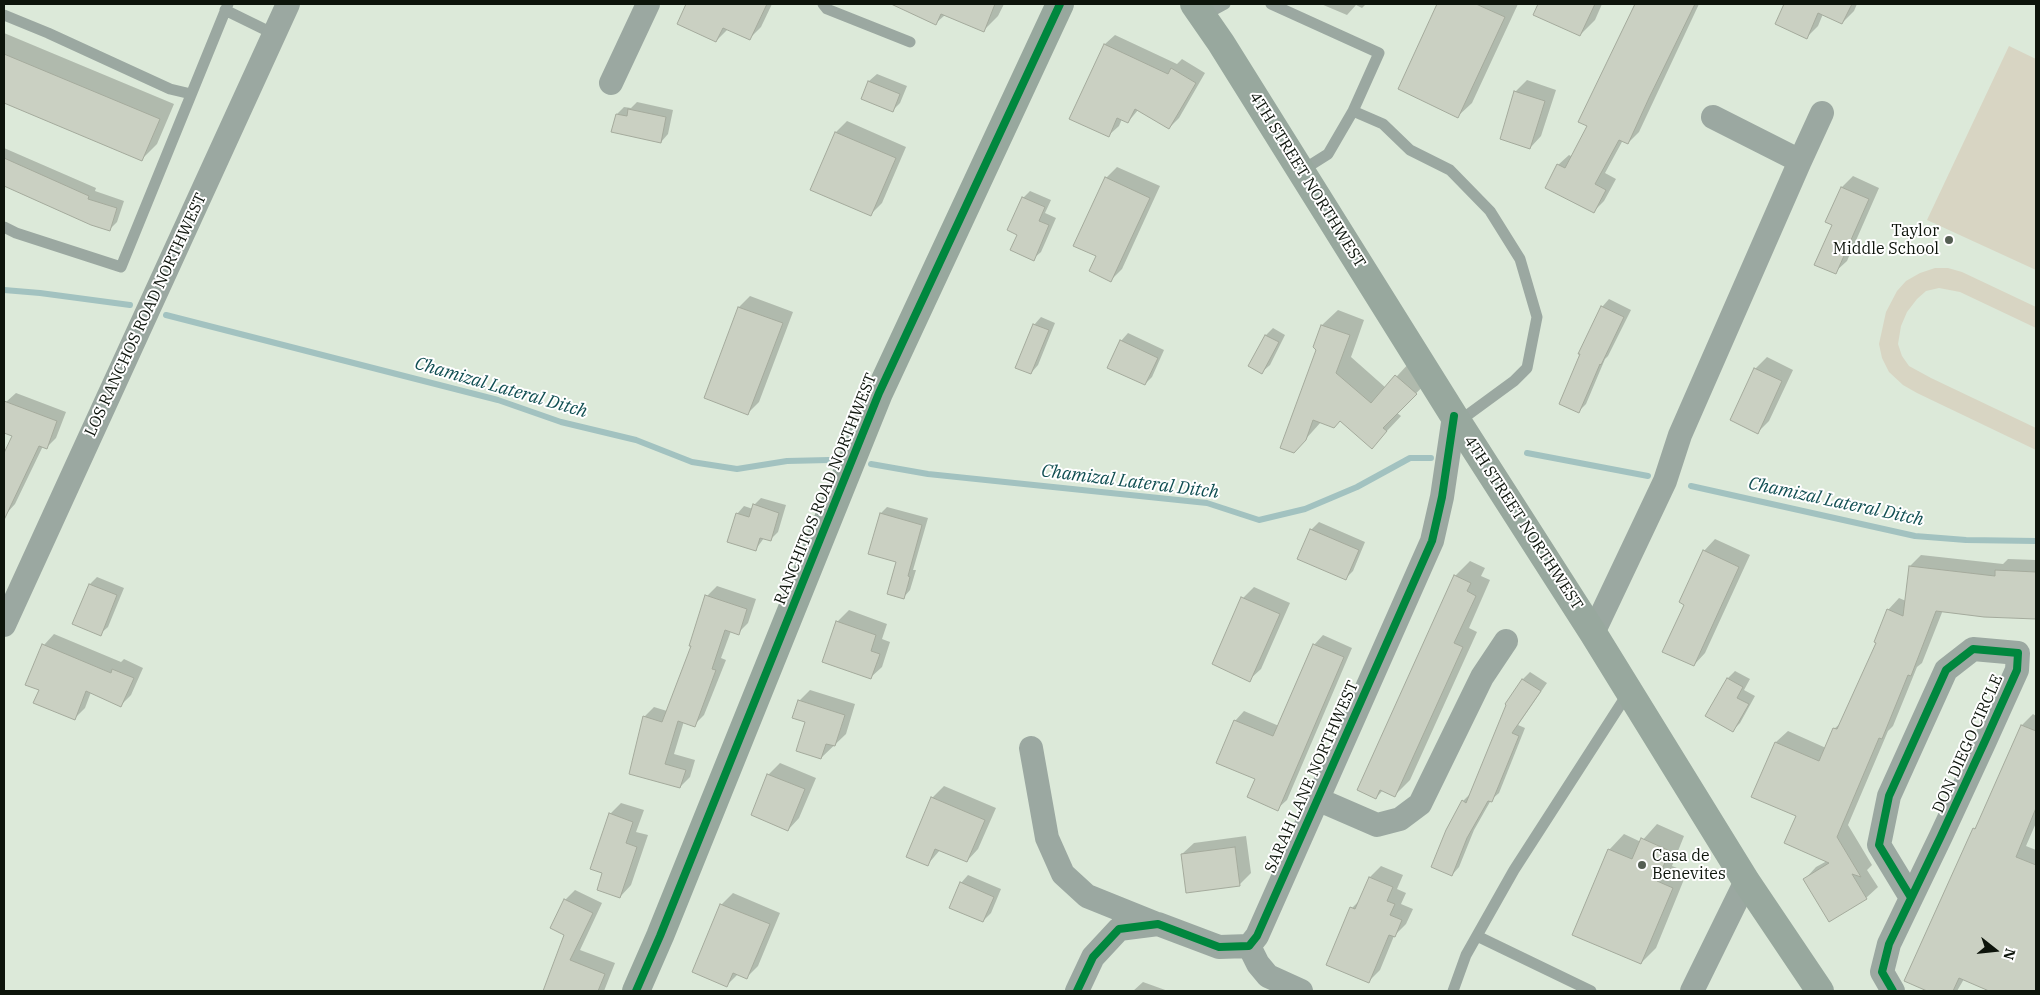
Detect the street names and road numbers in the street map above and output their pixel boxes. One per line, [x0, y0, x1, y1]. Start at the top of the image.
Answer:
street label: 4TH STREET NORTHWEST [1245, 88, 1369, 272]
street label: LOS RANCHOS ROAD NORTHWEST [81, 190, 211, 440]
street label: RANCHITOS ROAD NORTHWEST [771, 370, 881, 608]
street label: 4TH STREET NORTHWEST [1459, 432, 1587, 614]
street label: DON DIEGO CIRCLE [1929, 672, 2007, 816]
street label: SARAH LANE NORTHWEST [1261, 678, 1363, 876]

